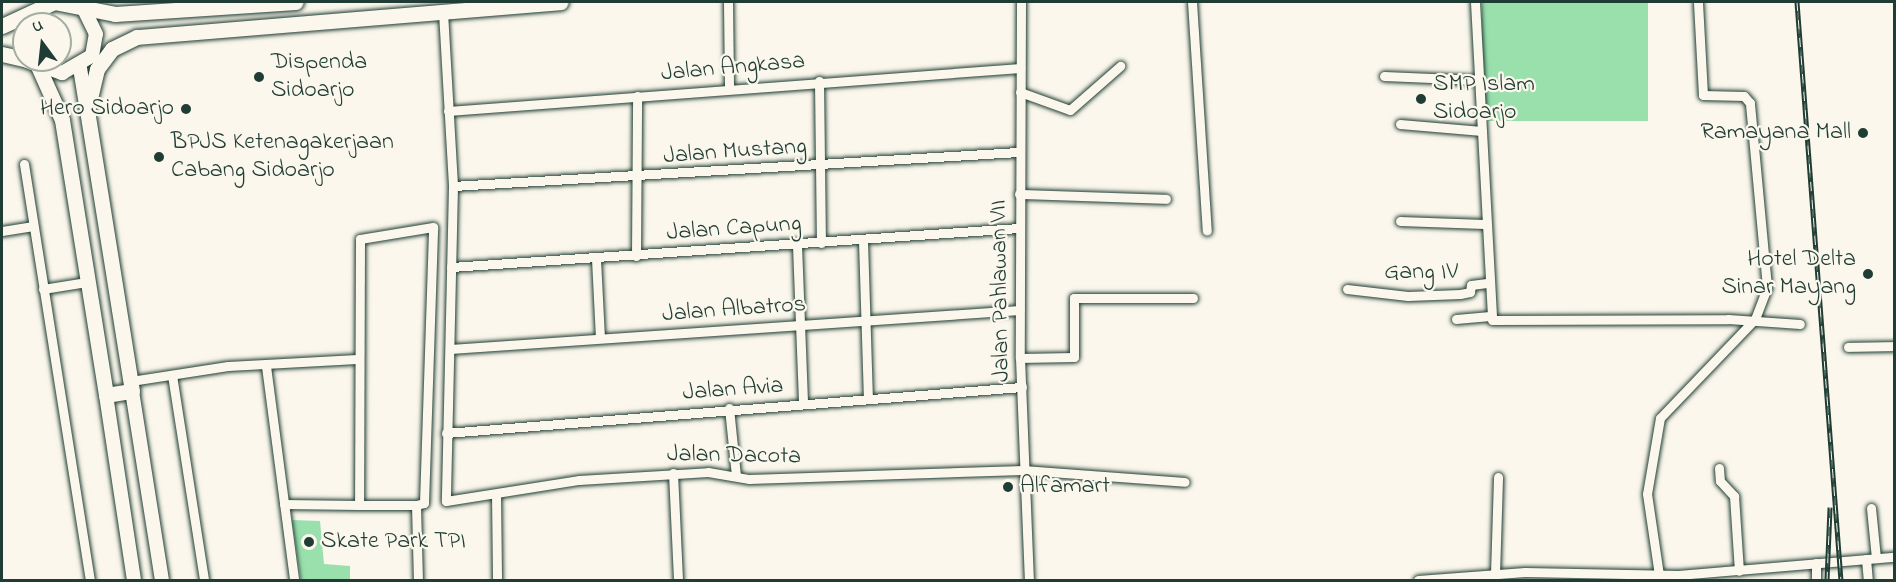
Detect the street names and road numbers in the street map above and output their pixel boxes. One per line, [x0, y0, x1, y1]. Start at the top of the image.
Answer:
street label: Jalan Angkasa [660, 47, 806, 89]
street label: Jalan Mustang [662, 133, 808, 171]
street label: Jalan Pahlawan VII [985, 200, 1017, 382]
street label: Jalan Capung [666, 210, 802, 248]
street label: Gang IV [1384, 259, 1458, 287]
street label: Jalan Albatros [661, 291, 807, 329]
street label: Jalan Avia [682, 372, 784, 408]
street label: Jalan Dacota [667, 440, 801, 472]

